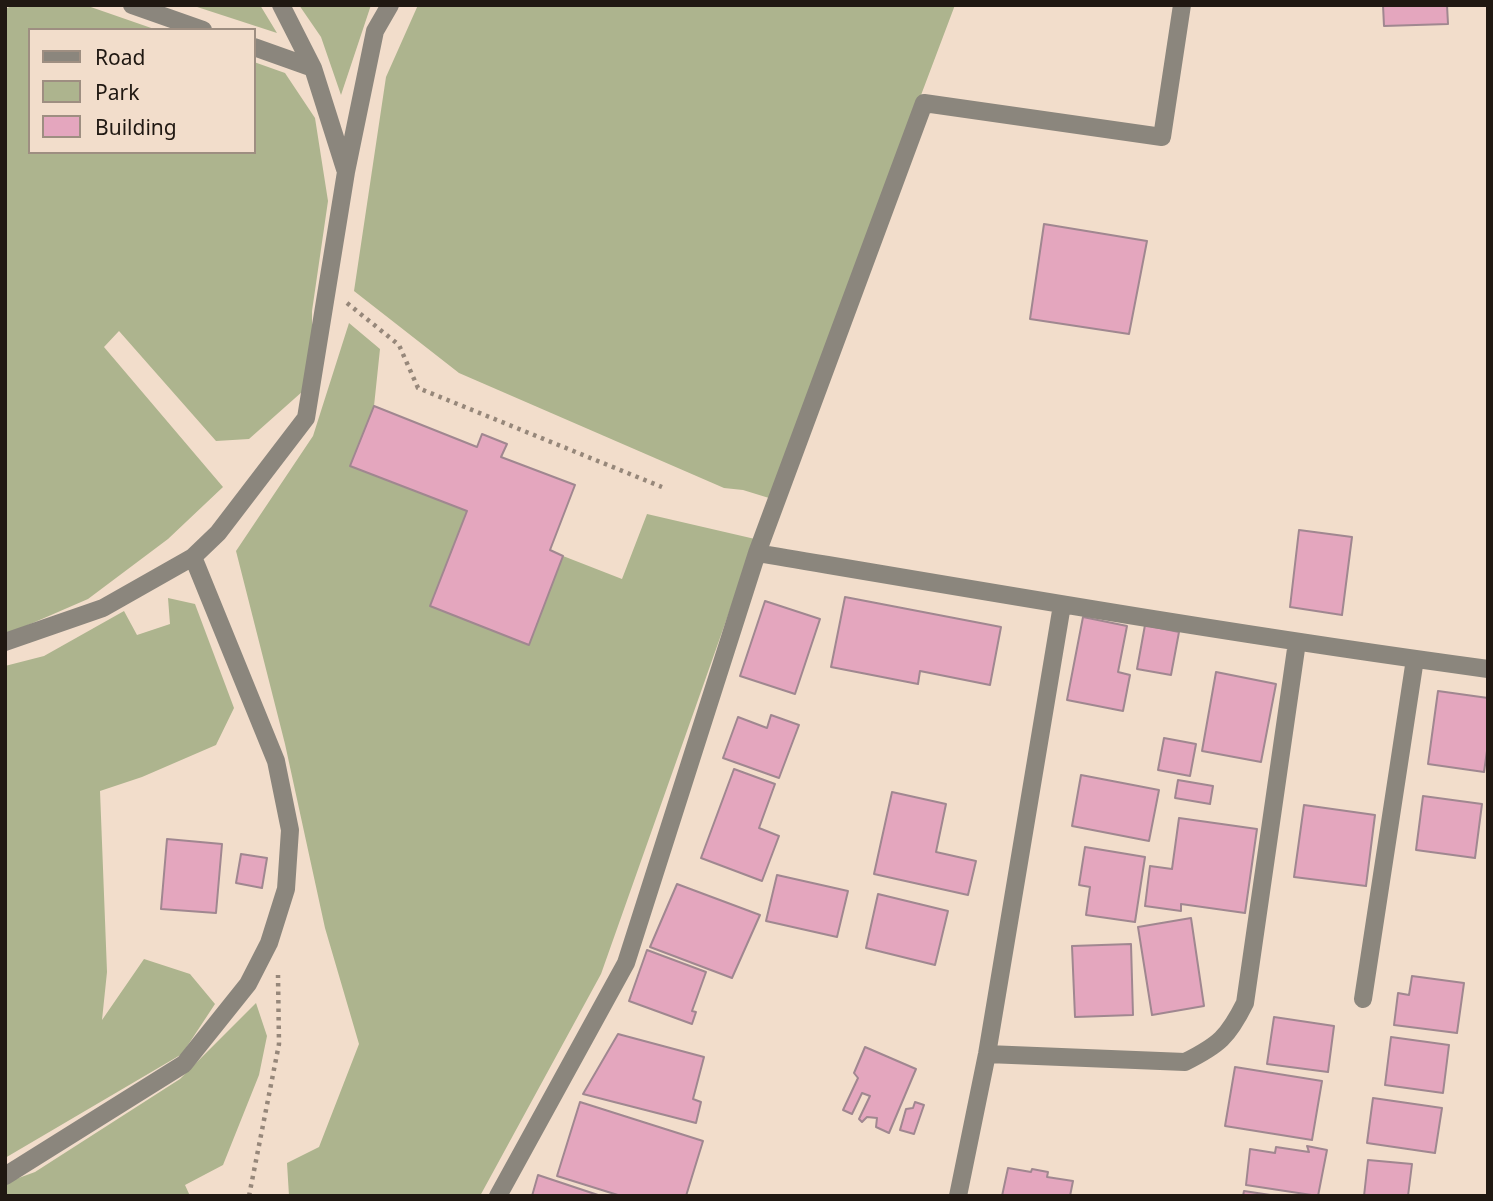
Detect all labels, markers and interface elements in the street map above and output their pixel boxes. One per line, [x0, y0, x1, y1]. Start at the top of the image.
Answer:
legend [28, 28, 256, 154]
text: Road [95, 43, 145, 71]
text: Park [95, 78, 139, 106]
text: Building [95, 113, 177, 141]

